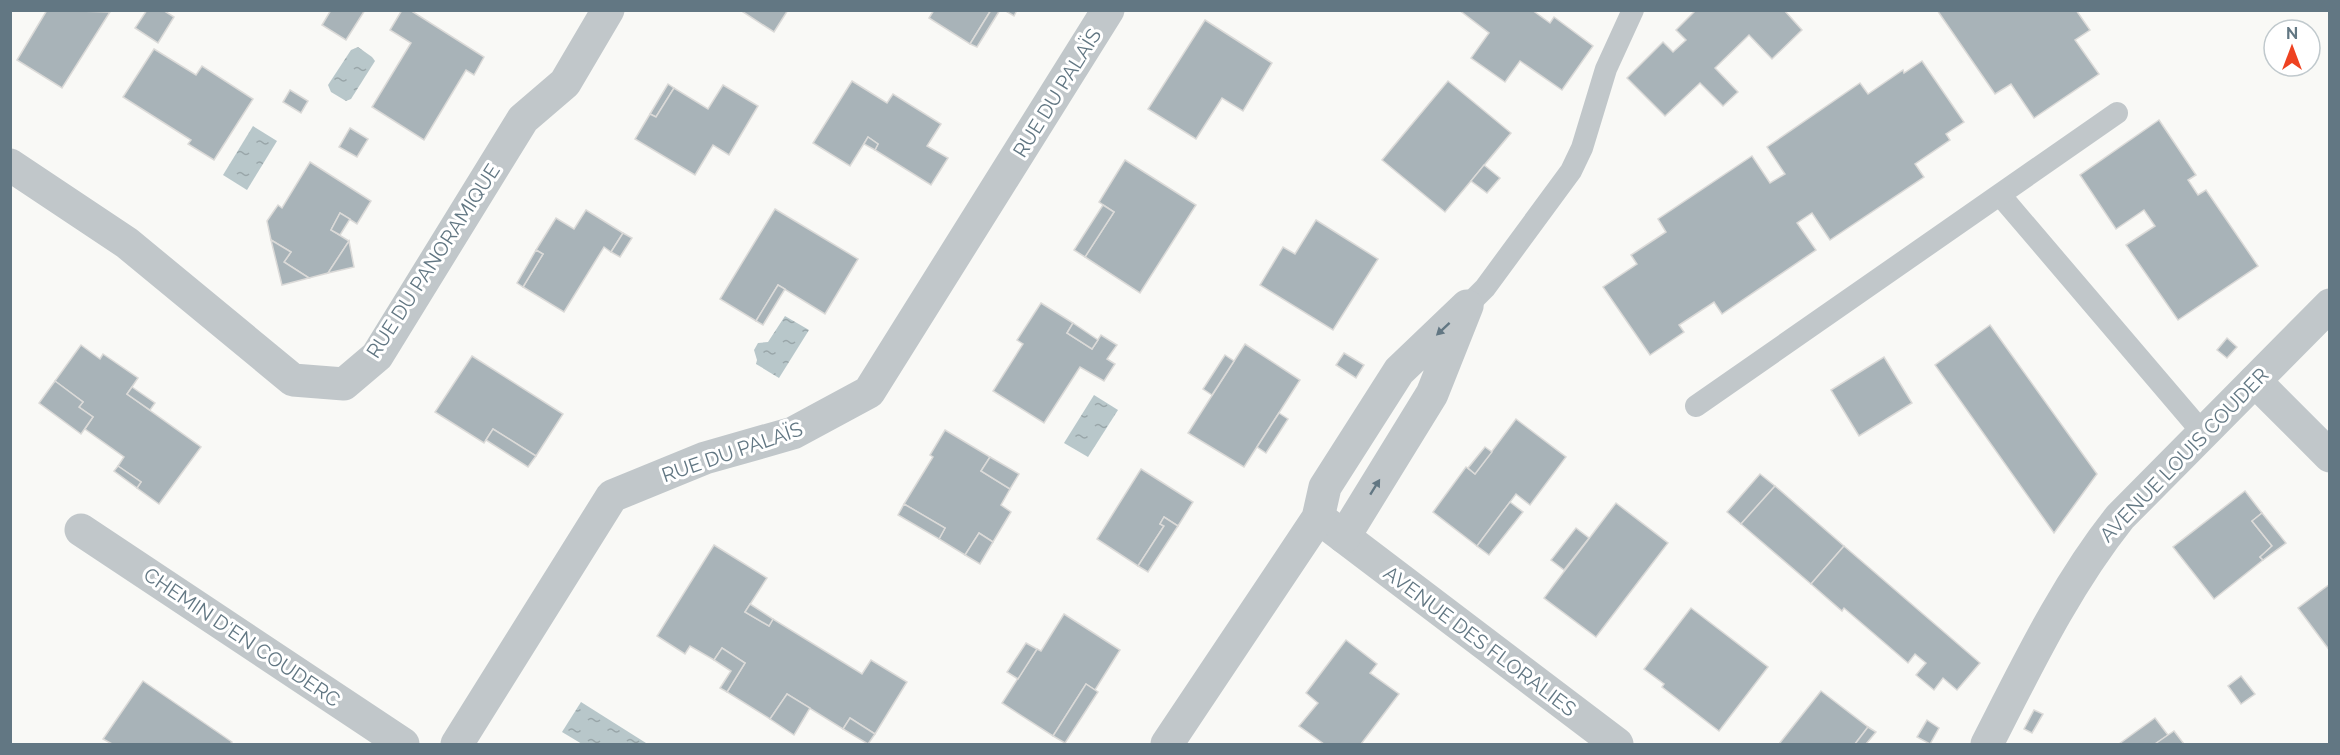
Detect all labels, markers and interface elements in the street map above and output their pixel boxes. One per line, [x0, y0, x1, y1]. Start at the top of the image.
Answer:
north arrow [2262, 18, 2322, 78]
street label: RUE DU PALAÏS [1008, 24, 1106, 162]
text: N [2286, 24, 2298, 43]
street label: RUE DU PANORAMIQUE [361, 159, 505, 363]
one-way arrow [1435, 322, 1450, 336]
street label: AVENUE LOUIS COUDER [2095, 363, 2273, 547]
street label: RUE DU PALAÏS [659, 417, 805, 487]
one-way arrow [1369, 479, 1380, 495]
street label: AVENUE DES FLORALIES [1379, 561, 1581, 721]
street label: CHEMIN D'EN COUDERC [139, 562, 345, 712]

